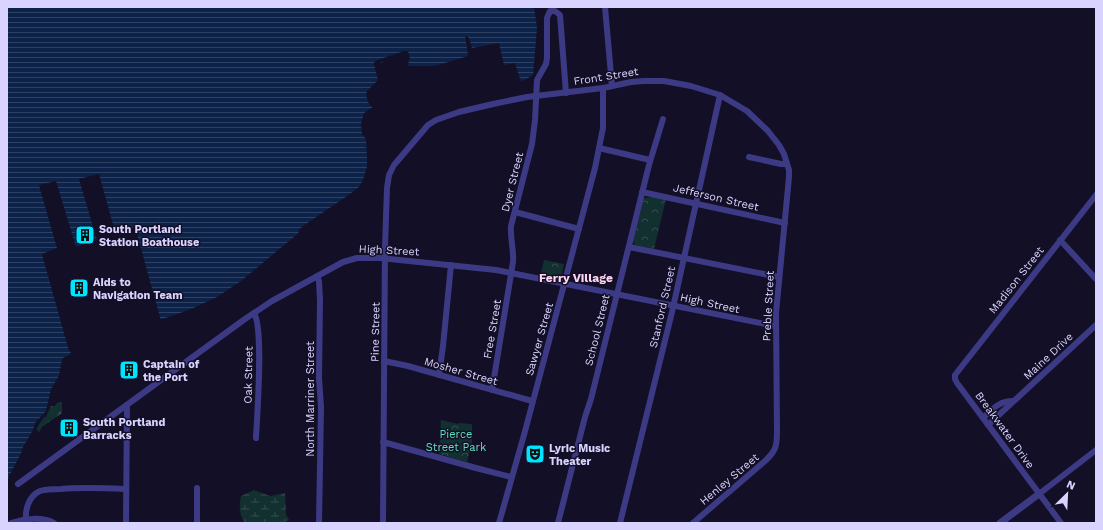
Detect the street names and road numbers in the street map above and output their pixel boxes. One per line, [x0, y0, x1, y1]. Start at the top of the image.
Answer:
street label: Front Street [573, 65, 640, 88]
street label: Dyer Street [499, 151, 526, 213]
street label: Jefferson Street [672, 181, 760, 214]
street label: High Street [358, 242, 420, 259]
street label: Madison Street [986, 244, 1047, 316]
street label: Stanford Street [647, 265, 678, 349]
street label: Preble Street [760, 270, 777, 342]
street label: High Street [679, 291, 741, 316]
street label: School Street [582, 293, 613, 367]
street label: Free Street [481, 298, 504, 360]
street label: Sawyer Street [523, 301, 556, 377]
street label: Pine Street [368, 302, 383, 362]
street label: Maine Drive [1021, 330, 1076, 383]
street label: North Marriner Street [304, 341, 317, 457]
street label: Oak Street [242, 346, 256, 404]
street label: Mosher Street [423, 355, 500, 388]
street label: Breakwater Drive [972, 389, 1037, 471]
street label: Henley Street [697, 451, 762, 508]

